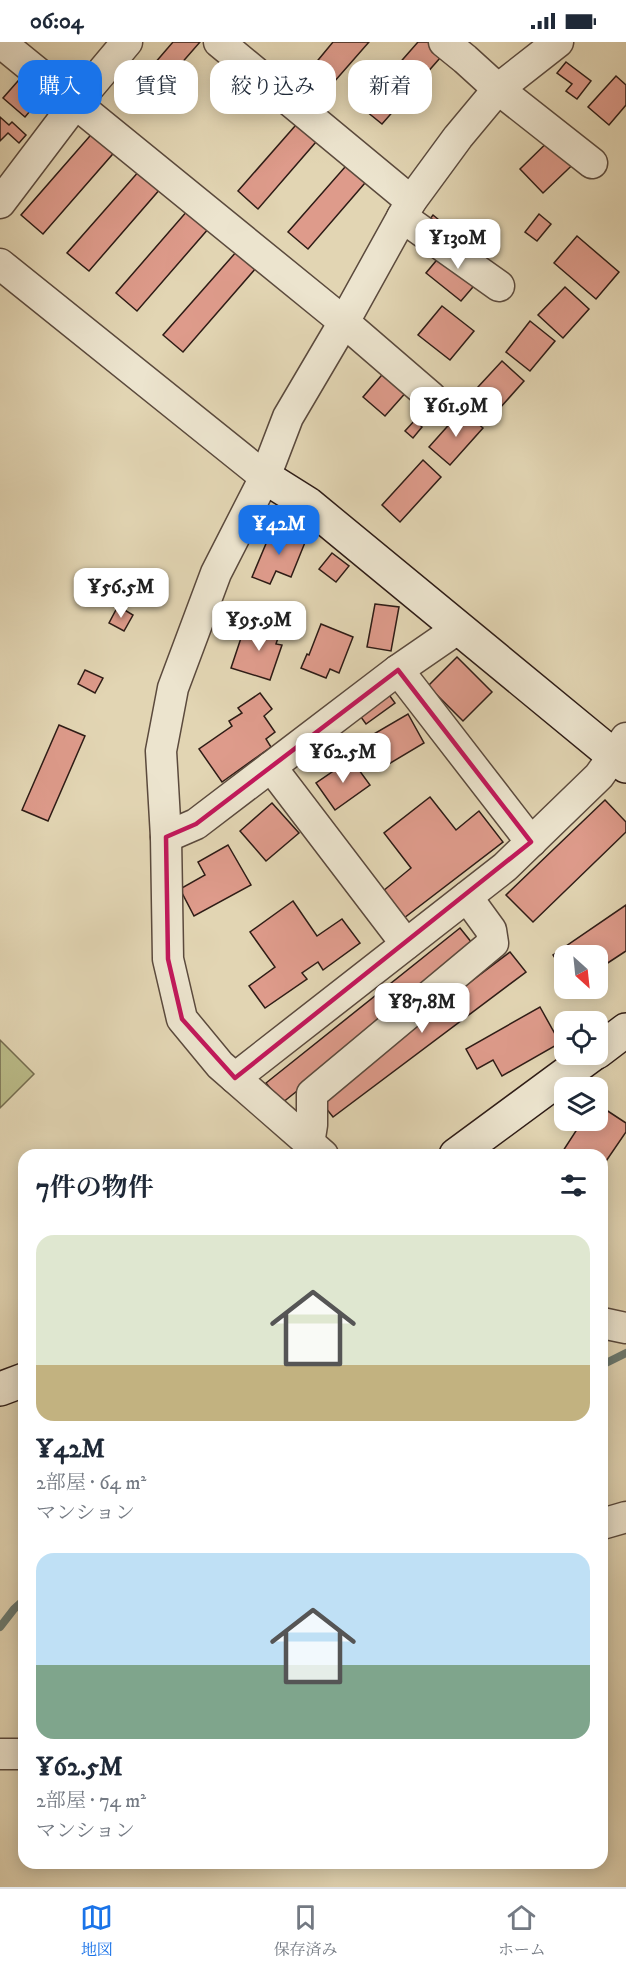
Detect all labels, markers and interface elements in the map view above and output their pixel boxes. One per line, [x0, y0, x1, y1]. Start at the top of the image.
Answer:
text: 06:04 [30, 8, 83, 35]
chip: 購入 [18, 60, 102, 114]
chip: 賃貸 [114, 60, 198, 114]
chip: 絞り込み [210, 60, 336, 114]
chip: 新着 [348, 60, 432, 114]
pin: ¥130M [416, 219, 500, 270]
text: ¥130M [429, 226, 487, 251]
pin: ¥61.9M [407, 387, 505, 438]
text: ¥61.9M [424, 394, 488, 419]
pin: ¥42M [243, 505, 315, 556]
text: ¥42M [252, 512, 306, 537]
pin: ¥56.5M [72, 568, 170, 619]
text: ¥56.5M [88, 575, 154, 600]
pin: ¥95.9M [210, 601, 308, 652]
text: ¥95.9M [226, 608, 292, 633]
pin: ¥62.5M [294, 733, 392, 784]
text: ¥62.5M [310, 740, 376, 765]
north arrow [554, 945, 608, 999]
map controls [554, 945, 608, 1131]
pin: ¥87.8M [373, 983, 471, 1034]
text: ¥87.8M [389, 990, 455, 1015]
button: locate [554, 1011, 608, 1065]
button: layers [554, 1077, 608, 1131]
icon: filters [557, 1169, 590, 1202]
text: 7件の物件 [36, 1172, 154, 1205]
icon: home [259, 1274, 367, 1382]
text: ¥42M [36, 1433, 105, 1466]
text: 2部屋 · 64 m² [36, 1471, 146, 1496]
text: マンション [36, 1501, 135, 1526]
icon: home [259, 1592, 367, 1700]
text: ¥62.5M [36, 1751, 123, 1784]
text: 2部屋 · 74 m² [36, 1789, 146, 1814]
text: マンション [36, 1819, 135, 1844]
tab: 地図 [80, 1901, 113, 1960]
tab: 保存済み [273, 1901, 337, 1960]
tab: ホーム [498, 1901, 546, 1960]

